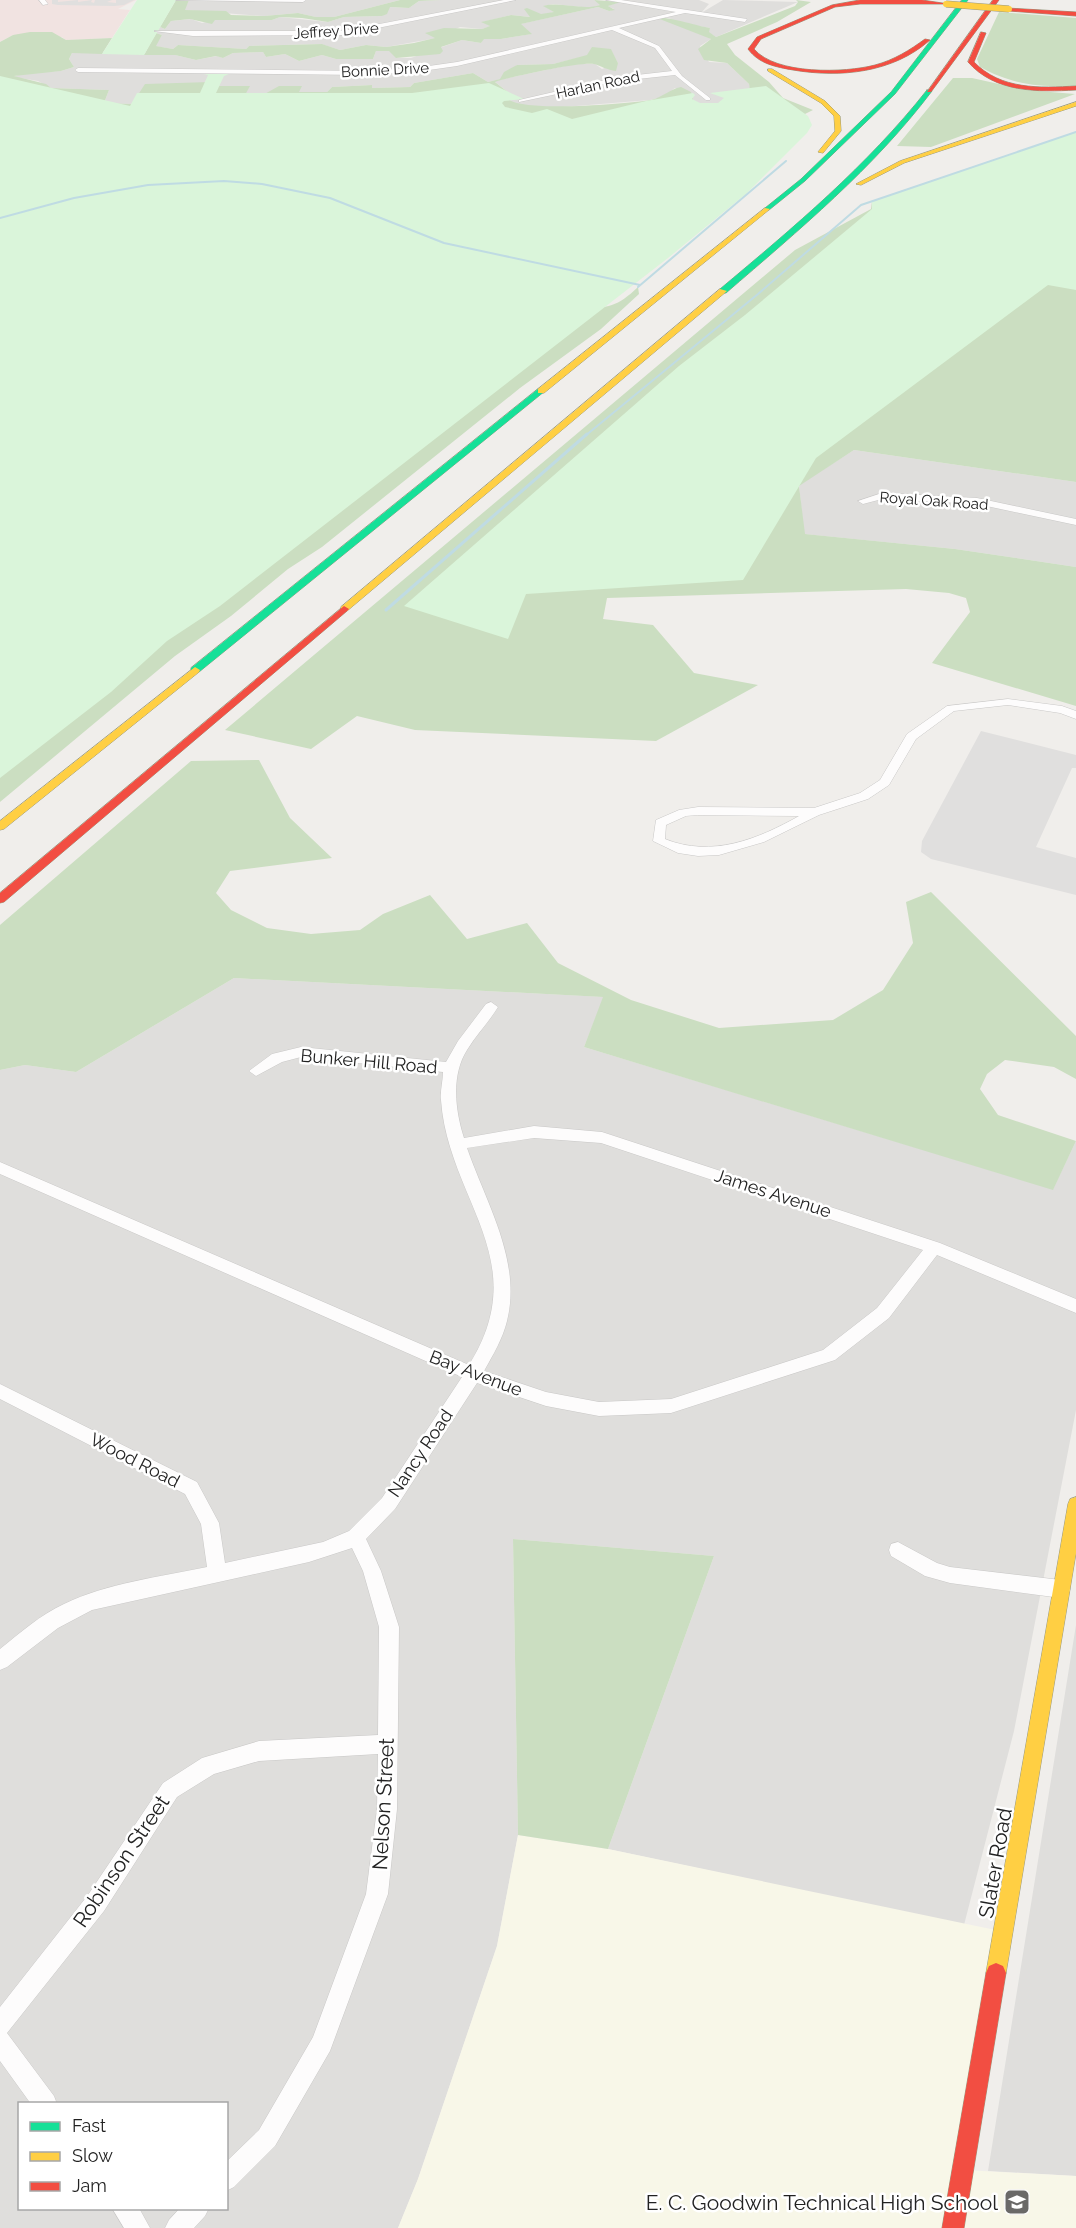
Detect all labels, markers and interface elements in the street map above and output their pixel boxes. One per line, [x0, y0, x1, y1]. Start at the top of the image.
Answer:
street label: Jeffrey Drive [293, 19, 379, 43]
street label: Bonnie Drive [341, 59, 430, 81]
street label: Harlan Road [554, 67, 642, 103]
street label: Royal Oak Road [879, 488, 989, 514]
street label: Bunker Hill Road [300, 1045, 438, 1077]
street label: James Avenue [712, 1164, 834, 1222]
street label: Bay Avenue [426, 1346, 526, 1401]
street label: Nancy Road [383, 1405, 457, 1501]
street label: Wood Road [87, 1428, 183, 1492]
street label: Nelson Street [367, 1737, 399, 1871]
street label: Robinson Street [68, 1790, 174, 1932]
street label: Slater Road [973, 1806, 1017, 1920]
legend [18, 2102, 228, 2210]
text: Fast [72, 2115, 106, 2136]
text: Slow [72, 2145, 113, 2166]
text: Jam [72, 2175, 107, 2196]
school or university icon: E. C. Goodwin Technical High School [1002, 2187, 1032, 2217]
place label: E. C. Goodwin Technical High School [646, 2190, 998, 2215]

